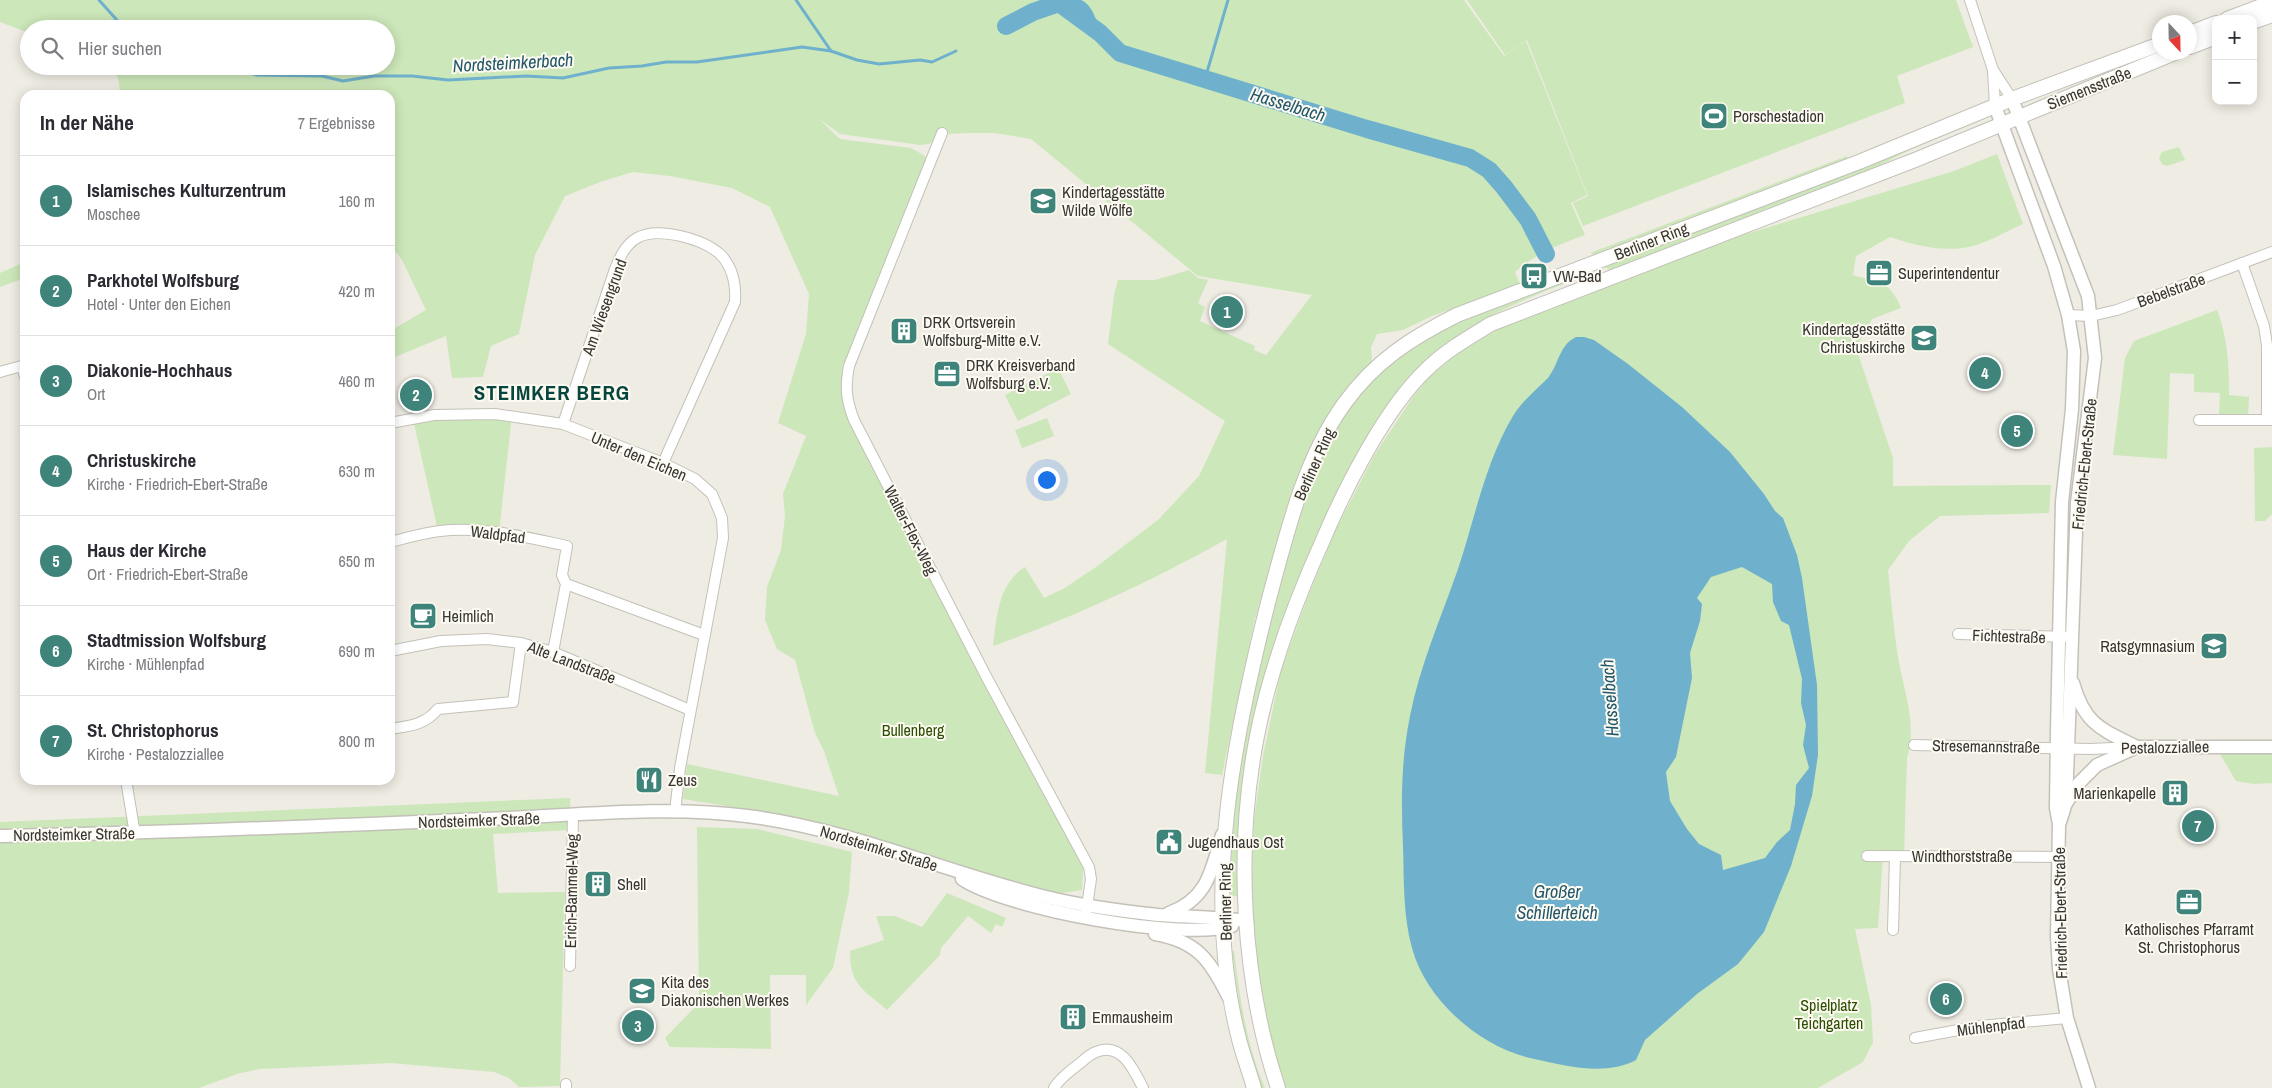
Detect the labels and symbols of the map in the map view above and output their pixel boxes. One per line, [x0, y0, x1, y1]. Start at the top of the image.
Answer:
north arrow [2152, 15, 2197, 60]
water label: Nordsteimkerbach [452, 47, 574, 78]
street label: Siemensstraße [2044, 61, 2134, 115]
water label: Hasselbach [1248, 81, 1329, 128]
sports icon: Porschestadion [1699, 101, 1729, 131]
place label: Porschestadion [1733, 105, 1824, 127]
place label: Kindertagesstätte Wilde Wölfe [1062, 181, 1165, 221]
school or university icon: Kindertagesstätte Wilde Wölfe [1028, 186, 1058, 216]
street label: Berliner Ring [1611, 217, 1692, 265]
street label: Am Wiesengrund [576, 256, 632, 359]
office icon: Superintendentur [1864, 258, 1894, 288]
bus stop icon: VW-Bad [1519, 261, 1549, 291]
place label: Superintendentur [1898, 262, 2000, 284]
place label: VW-Bad [1553, 265, 1602, 287]
street label: Bebelstraße [2134, 268, 2208, 312]
pin: 1 [1211, 293, 1243, 331]
place label: DRK Ortsverein Wolfsburg-Mitte e.V. [923, 311, 1041, 351]
building icon: DRK Ortsverein Wolfsburg-Mitte e.V. [889, 316, 919, 346]
place label: Kindertagesstätte Christuskirche [1802, 318, 1905, 358]
school or university icon: Kindertagesstätte Christuskirche [1909, 323, 1939, 353]
place label: DRK Kreisverband Wolfsburg e.V. [966, 354, 1075, 394]
pin: 4 [1969, 354, 2001, 392]
office icon: DRK Kreisverband Wolfsburg e.V. [932, 359, 962, 389]
pin: 2 [400, 376, 432, 414]
district label: STEIMKER BERG [474, 378, 630, 407]
street label: Friedrich-Ebert-Straße [2066, 397, 2102, 531]
pin: 5 [2001, 412, 2033, 450]
street label: Berliner Ring [1288, 424, 1340, 504]
street label: Unter den Eichen [588, 426, 690, 486]
your location [1034, 467, 1060, 493]
street label: Walter-Flex-Weg [879, 481, 943, 579]
street label: Waldpfad [469, 520, 527, 548]
cafe icon: Heimlich [408, 601, 438, 631]
place label: Heimlich [442, 605, 494, 627]
street label: Fichtestraße [1972, 624, 2046, 648]
school or university icon: Ratsgymnasium [2199, 631, 2229, 661]
street label: Alte Landstraße [524, 635, 619, 689]
place label: Ratsgymnasium [2100, 635, 2195, 657]
water label: Hasselbach [1594, 659, 1625, 737]
park label: Bullenberg [882, 719, 945, 741]
street label: Stresemannstraße [1932, 734, 2040, 758]
street label: Pestalozziallee [2121, 735, 2209, 759]
restaurant icon: Zeus [634, 765, 664, 795]
place label: Zeus [668, 769, 697, 791]
building icon: Marienkapelle [2160, 778, 2190, 808]
place label: Marienkapelle [2074, 782, 2156, 804]
street label: Nordsteimker Straße [418, 807, 540, 833]
pin: 7 [2182, 807, 2214, 845]
street label: Nordsteimker Straße [818, 820, 940, 876]
street label: Nordsteimker Straße [13, 822, 135, 846]
public building icon: Jugendhaus Ost [1154, 827, 1184, 857]
place label: Jugendhaus Ost [1188, 831, 1284, 853]
street label: Erich-Bammel-Weg [559, 833, 583, 948]
street label: Windthorststraße [1912, 845, 2012, 867]
street label: Friedrich-Ebert-Straße [2048, 847, 2072, 979]
street label: Berliner Ring [1213, 862, 1237, 941]
building icon: Shell [583, 869, 613, 899]
place label: Shell [617, 873, 646, 895]
water label: Großer Schillerteich [1516, 879, 1598, 925]
office icon: Katholisches Pfarramt St. Christophorus [2174, 887, 2204, 917]
place label: Katholisches Pfarramt St. Christophorus [2124, 918, 2254, 958]
place label: Kita des Diakonischen Werkes [661, 971, 789, 1011]
school or university icon: Kita des Diakonischen Werkes [627, 976, 657, 1006]
pin: 6 [1930, 980, 1962, 1018]
park label: Spielplatz Teichgarten [1795, 994, 1863, 1034]
building icon: Emmausheim [1058, 1002, 1088, 1032]
place label: Emmausheim [1092, 1006, 1173, 1028]
pin: 3 [622, 1007, 654, 1045]
street label: Mühlenpfad [1956, 1011, 2026, 1041]

